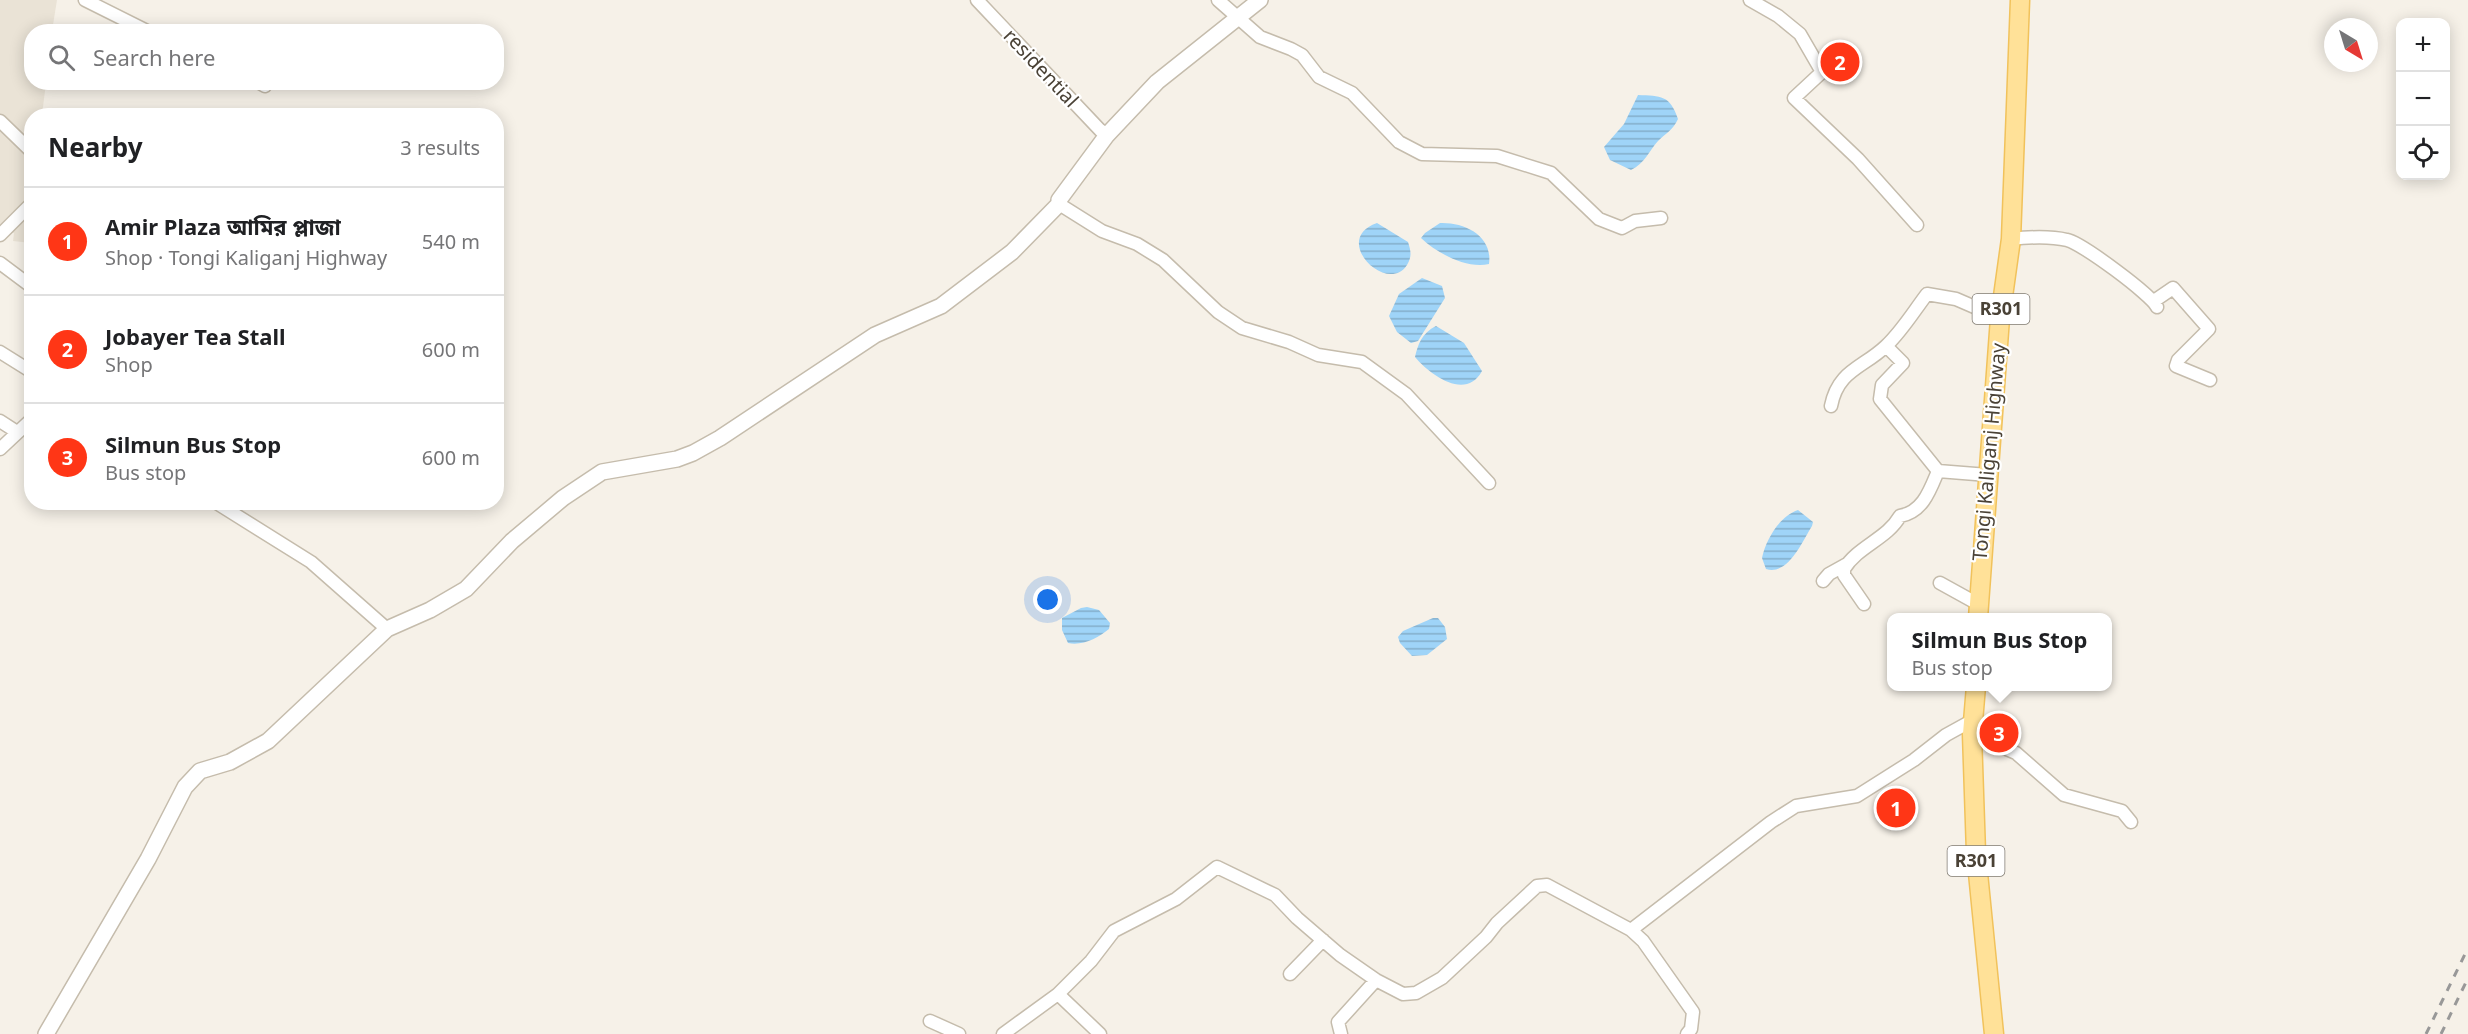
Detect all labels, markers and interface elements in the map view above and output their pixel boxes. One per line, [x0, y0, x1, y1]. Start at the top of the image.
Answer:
north arrow [2324, 18, 2378, 72]
map controls [2396, 18, 2450, 180]
button: + [2396, 18, 2450, 72]
street label: residential [998, 22, 1085, 113]
search box [24, 24, 504, 90]
pin: 2 [1820, 40, 1860, 84]
icon: search [45, 41, 78, 74]
text: Search here [93, 42, 215, 72]
button: − [2396, 72, 2450, 126]
button: locate [2396, 126, 2450, 180]
text: Nearby [48, 129, 143, 165]
text: 3 results [400, 134, 480, 161]
text: Amir Plaza আমির প্লাজা [105, 211, 341, 241]
text: 1 [62, 228, 73, 255]
text: 540 m [422, 228, 480, 255]
text: Shop · Tongi Kaliganj Highway [105, 244, 387, 271]
road number: R301 [1972, 294, 2030, 324]
text: Jobayer Tea Stall [105, 321, 286, 351]
text: 2 [62, 336, 73, 363]
text: 600 m [422, 336, 480, 363]
street label: Tongi Kaliganj Highway [1966, 341, 2012, 562]
text: Shop [105, 351, 153, 378]
text: Silmun Bus Stop [105, 429, 281, 459]
text: 3 [62, 444, 73, 471]
text: 600 m [422, 444, 480, 471]
text: Bus stop [105, 459, 186, 486]
your location [1033, 585, 1062, 614]
popup [1887, 613, 2112, 691]
text: Silmun Bus Stop [1911, 624, 2088, 654]
text: Bus stop [1911, 654, 1993, 681]
pin: 3 [1980, 710, 2018, 756]
pin: 1 [1876, 786, 1916, 830]
road number: R301 [1948, 846, 2004, 876]

